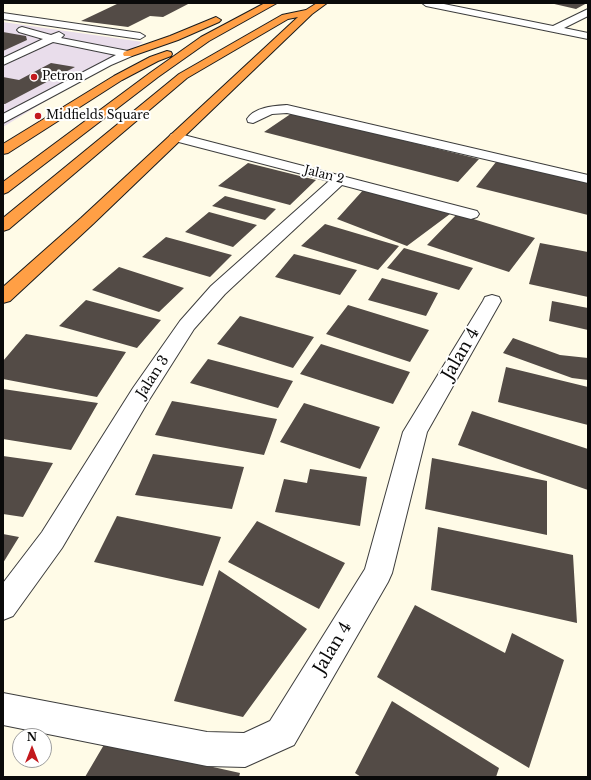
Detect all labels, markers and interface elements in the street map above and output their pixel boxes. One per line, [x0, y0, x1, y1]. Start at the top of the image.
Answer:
place label: Petron [42, 70, 83, 84]
marker: Petron [29, 72, 39, 82]
place label: Midfields Square [46, 109, 150, 123]
marker: Midfields Square [33, 111, 43, 121]
street label: Jalan 2 [303, 163, 345, 187]
street label: Jalan 4 [438, 324, 484, 384]
street label: Jalan 3 [133, 353, 173, 401]
street label: Jalan 4 [310, 618, 356, 678]
north arrow [12, 728, 52, 768]
text: N [27, 730, 37, 744]

